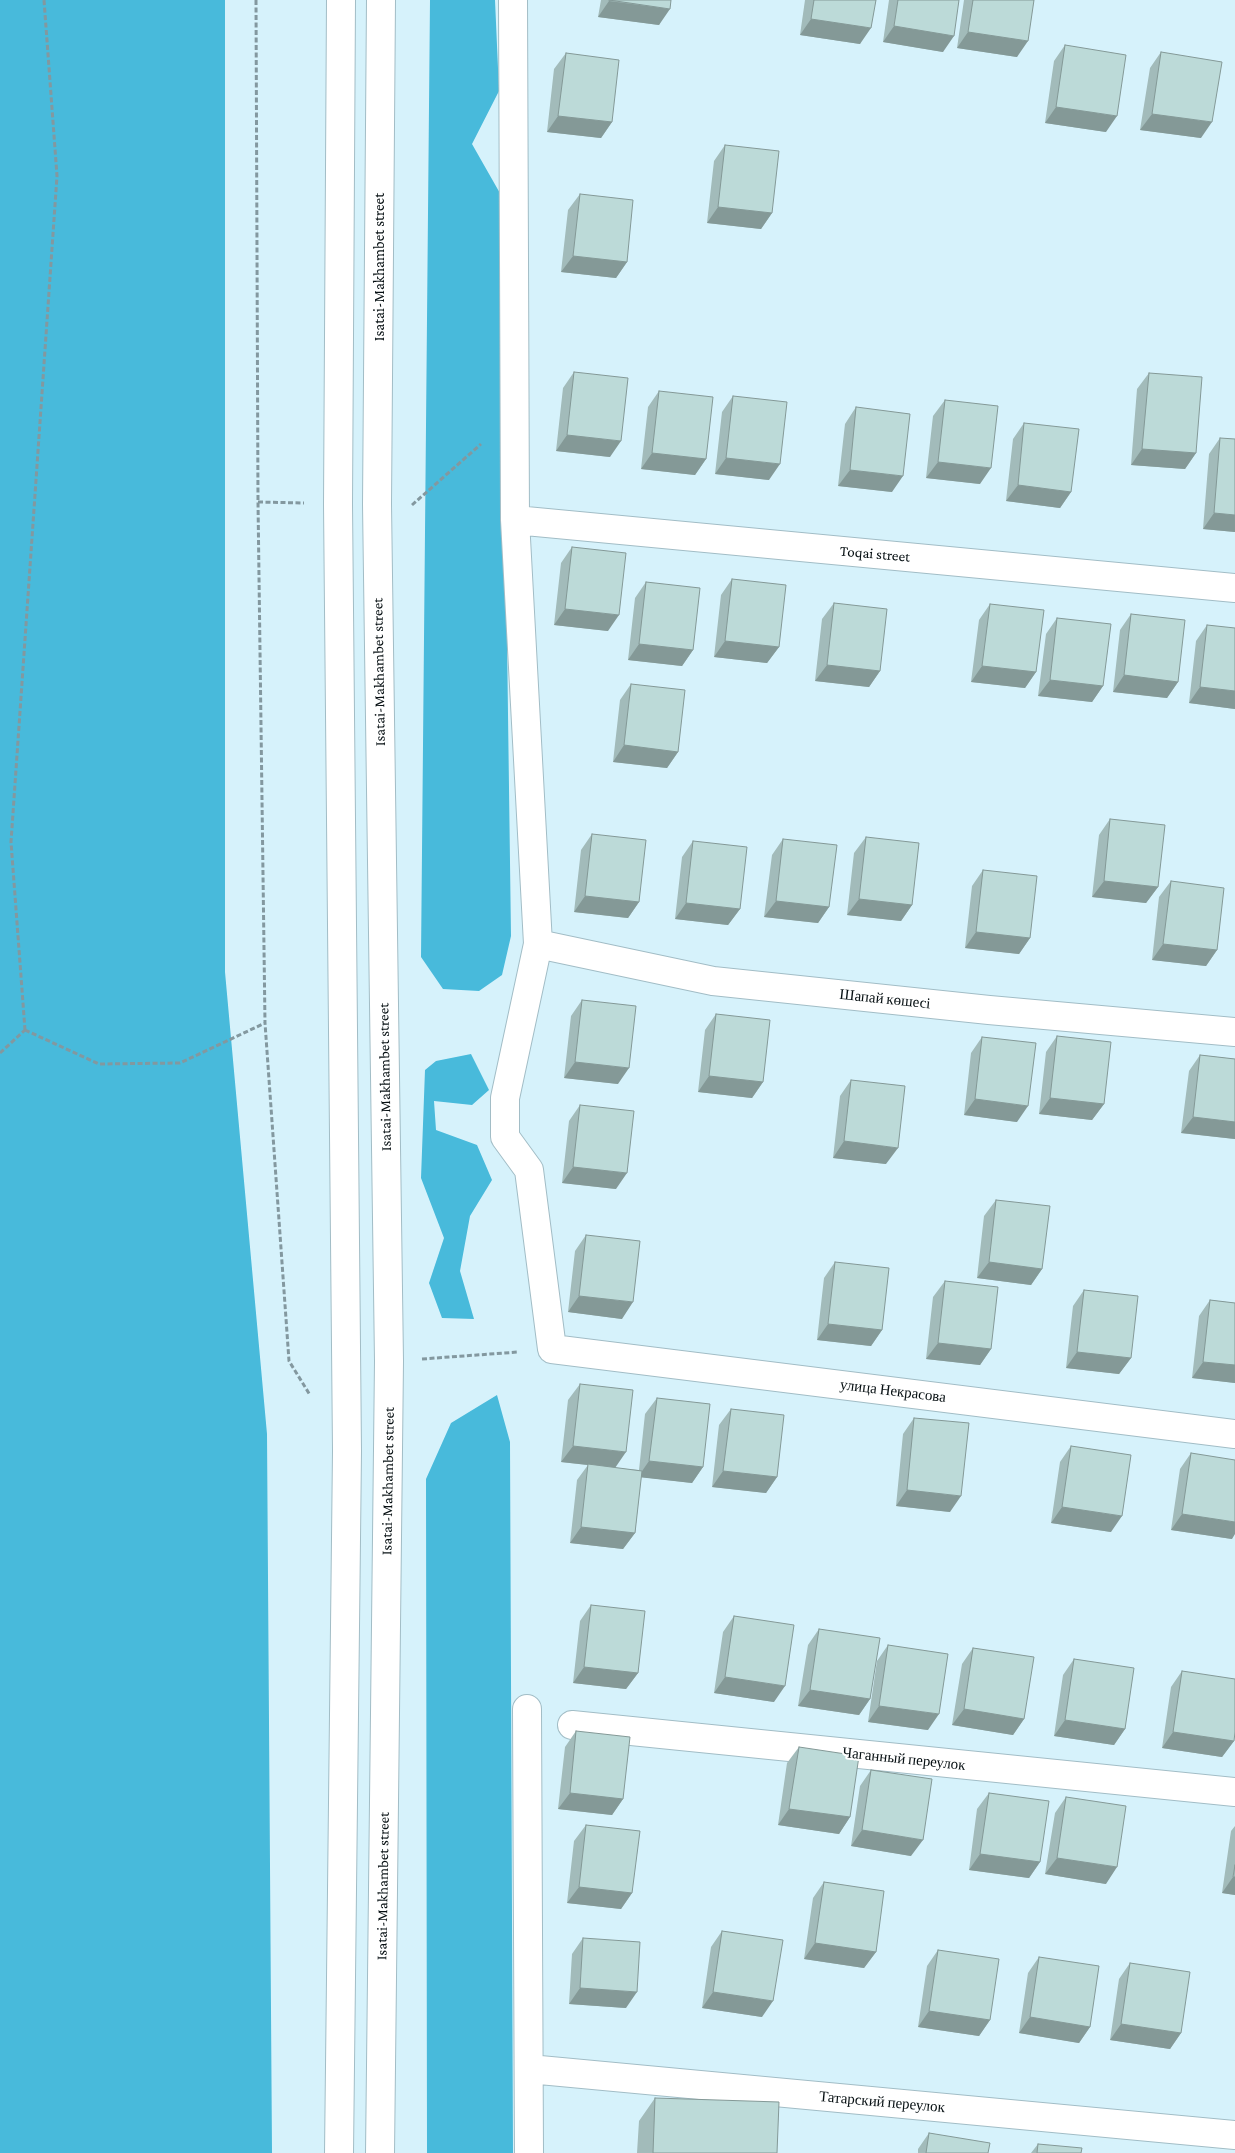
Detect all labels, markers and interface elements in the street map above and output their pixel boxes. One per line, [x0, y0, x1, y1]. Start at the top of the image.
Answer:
street label: Isatai-Makhambet street [370, 193, 388, 341]
street label: Toqai street [839, 542, 911, 566]
street label: Isatai-Makhambet street [369, 598, 389, 746]
street label: Шапай көшесі [839, 985, 931, 1013]
street label: Isatai-Makhambet street [375, 1003, 395, 1151]
street label: улица Некрасова [839, 1376, 947, 1406]
street label: Isatai-Makhambet street [378, 1407, 398, 1555]
street label: Чаганный переулок [842, 1744, 966, 1774]
street label: Isatai-Makhambet street [373, 1812, 393, 1960]
street label: Татарский переулок [818, 2088, 946, 2116]

